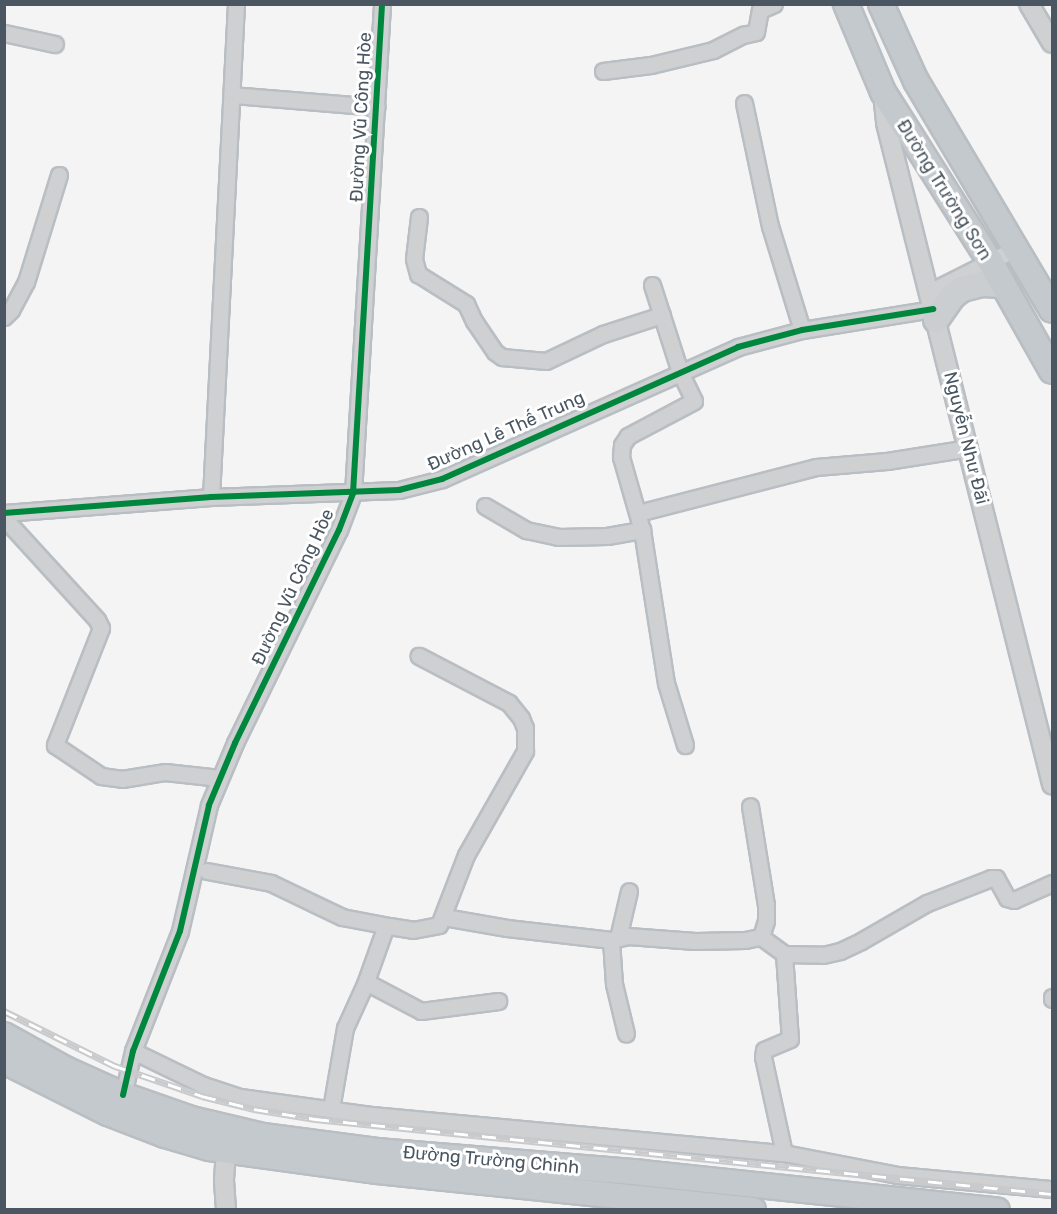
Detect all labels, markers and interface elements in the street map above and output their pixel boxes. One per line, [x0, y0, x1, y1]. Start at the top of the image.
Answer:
street label: Đường Vũ Công Hòe [346, 31, 376, 203]
street label: Đường Trường Sơn [892, 116, 996, 264]
street label: Nguyễn Như Đãi [939, 369, 993, 507]
street label: Đường Lê Thế Trung [424, 386, 588, 476]
street label: Đường Vũ Công Hòe [247, 505, 339, 669]
street label: Đường Trường Chinh [402, 1142, 580, 1178]

